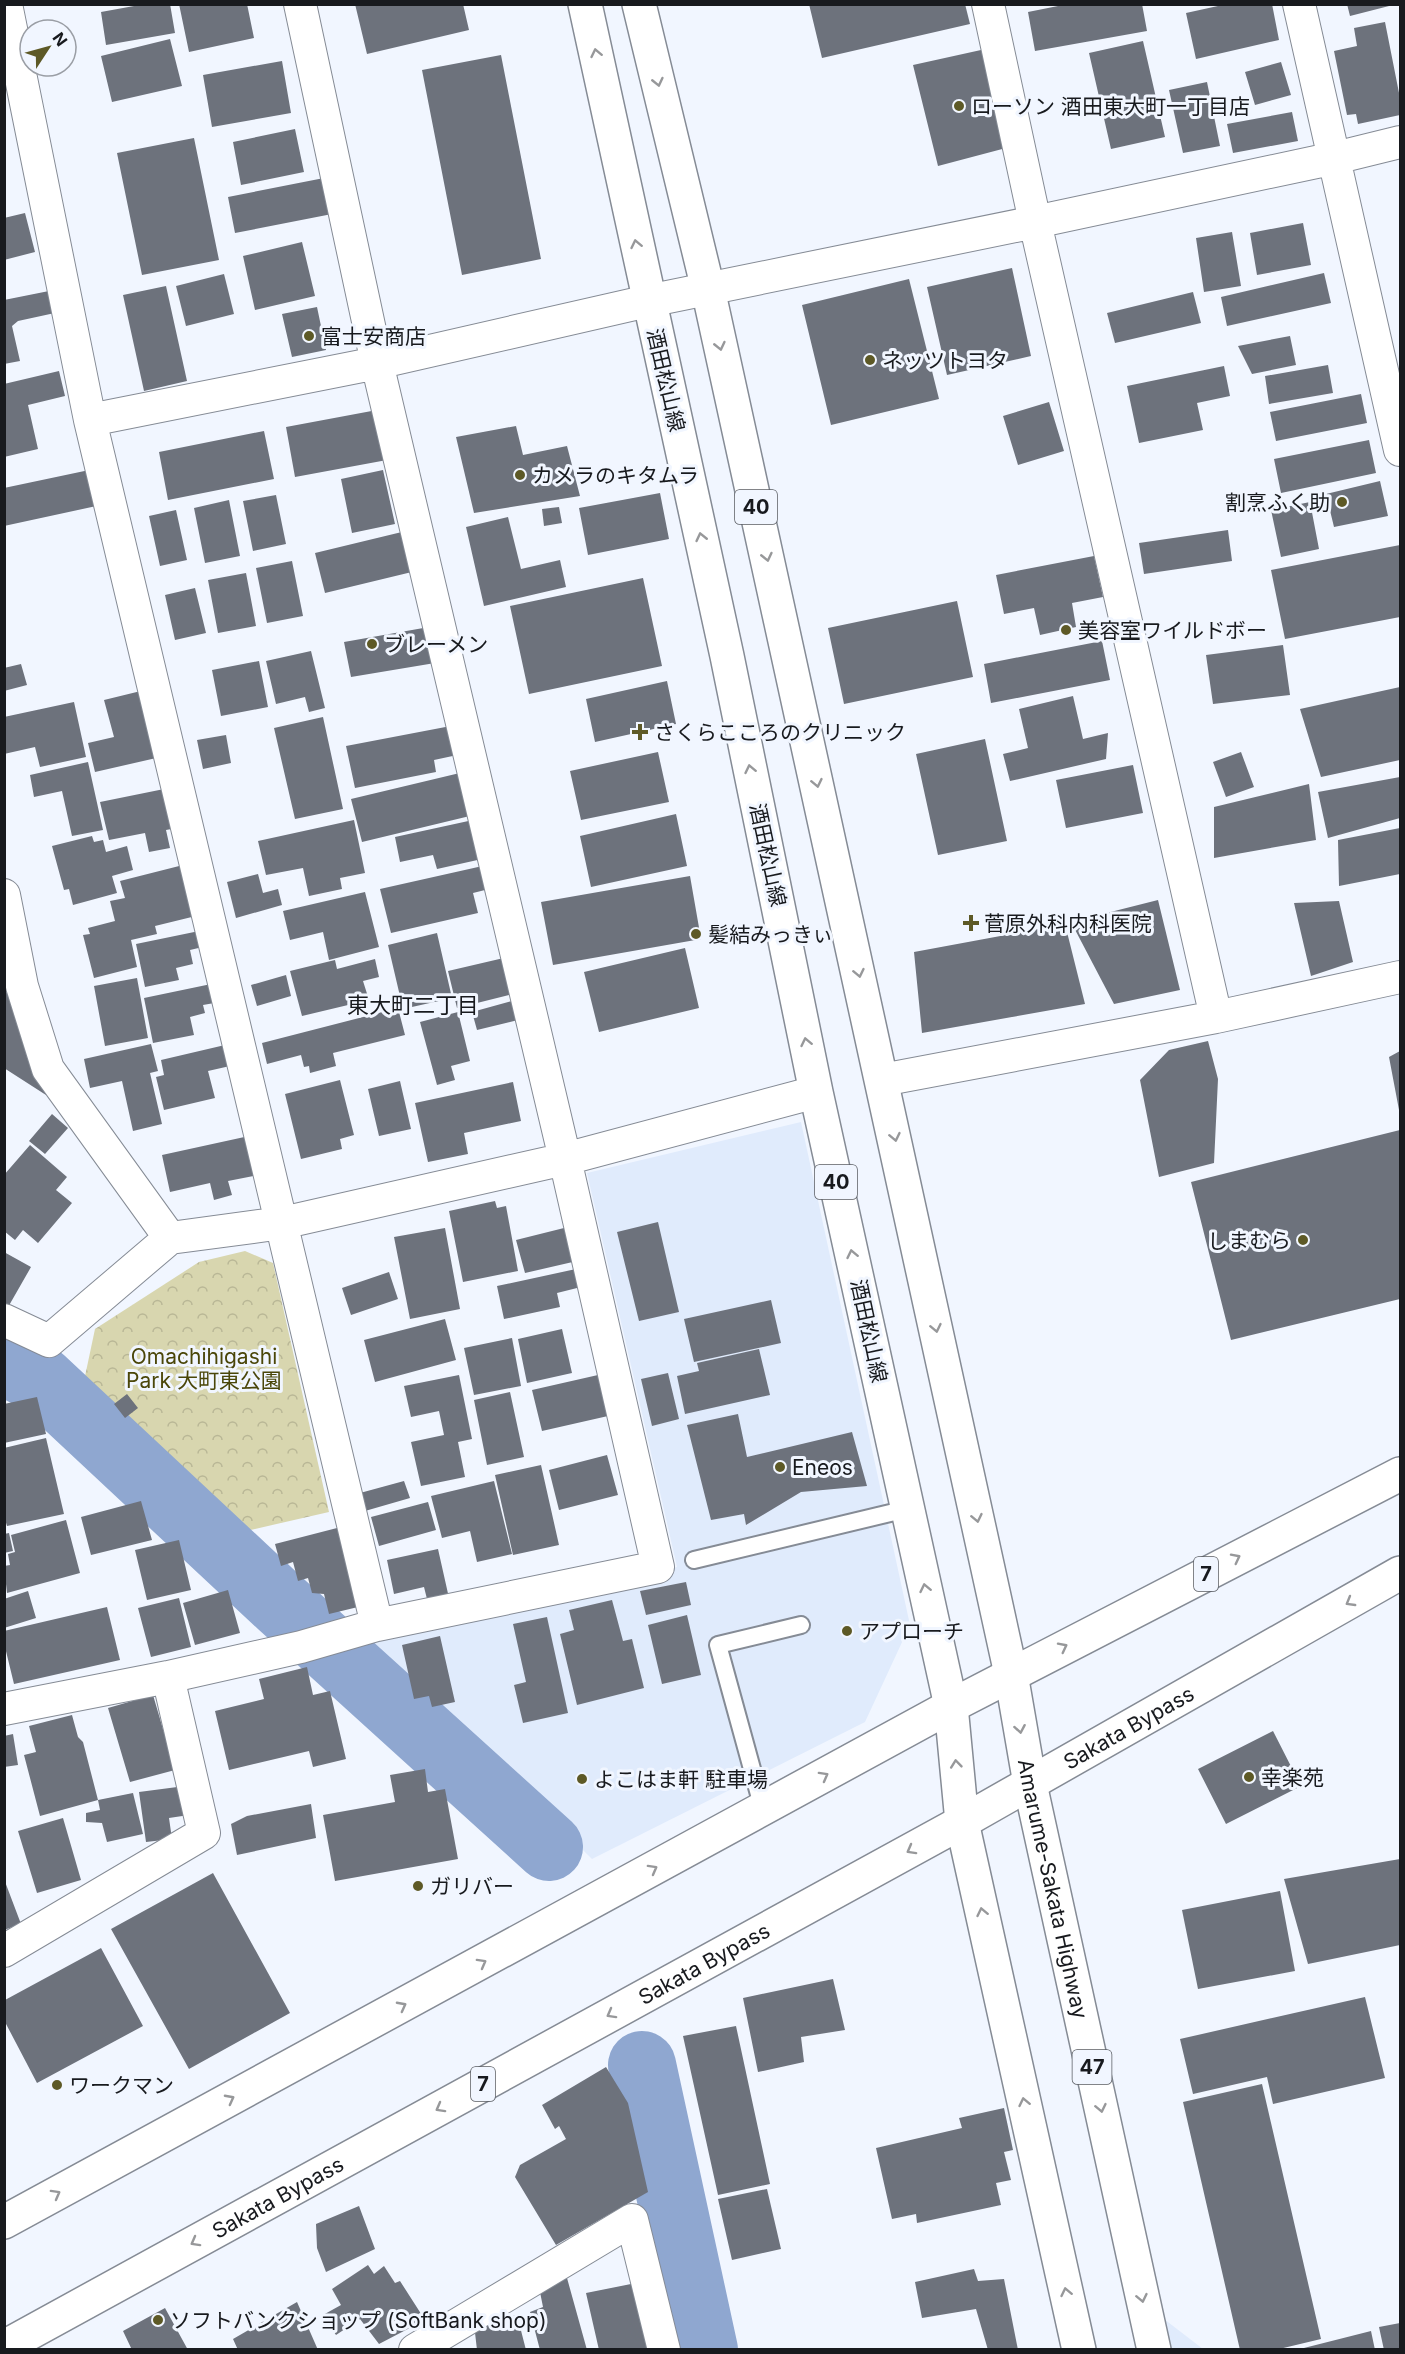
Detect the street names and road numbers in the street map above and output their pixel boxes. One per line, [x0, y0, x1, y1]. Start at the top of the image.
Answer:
street label: 酒田松山線 [642, 326, 690, 434]
road number: 40 [735, 490, 777, 524]
street label: 酒田松山線 [745, 801, 791, 909]
road number: 40 [815, 1165, 857, 1199]
street label: 酒田松山線 [846, 1277, 892, 1385]
road number: 7 [1194, 1557, 1218, 1591]
street label: Sakata Bypass [1059, 1680, 1198, 1774]
street label: Amarume-Sakata Highway [1013, 1757, 1094, 2021]
street label: Sakata Bypass [634, 1917, 774, 2010]
road number: 47 [1072, 2050, 1112, 2084]
road number: 7 [471, 2067, 495, 2101]
street label: Sakata Bypass [208, 2151, 348, 2243]

